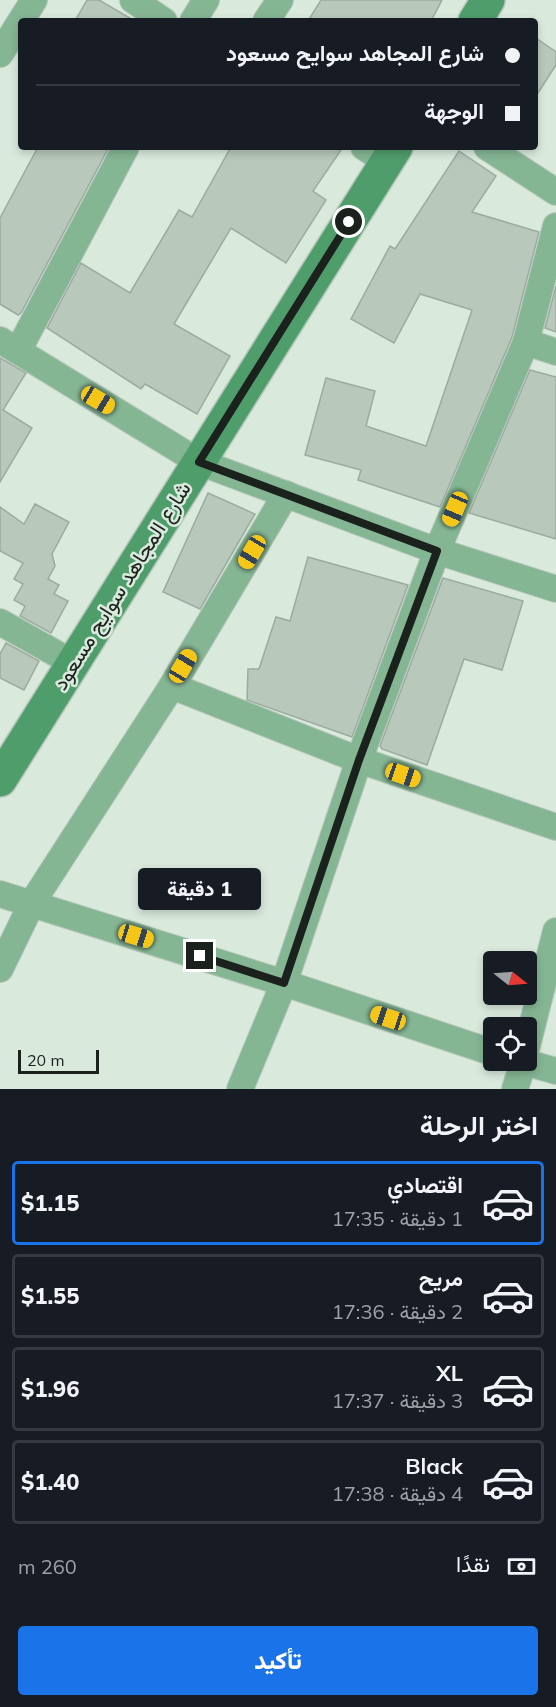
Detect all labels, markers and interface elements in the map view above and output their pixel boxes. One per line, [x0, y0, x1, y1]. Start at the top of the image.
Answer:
text: شارع المجاهد سوايح مسعود [226, 39, 484, 67]
text: الوجهة [424, 97, 484, 125]
route start [335, 208, 362, 235]
car [78, 383, 118, 417]
street label: شارع المجاهد سوايح مسعود [46, 477, 198, 695]
car [440, 489, 470, 529]
car [235, 532, 269, 572]
car [166, 646, 200, 686]
car [383, 761, 423, 789]
callout: 1 دقيقة [138, 869, 262, 911]
text: 1 دقيقة [167, 876, 232, 901]
car [116, 922, 156, 950]
route end [186, 942, 213, 969]
north arrow [483, 951, 537, 1005]
map controls [483, 951, 537, 1071]
car [368, 1004, 408, 1032]
button: locate [483, 1017, 537, 1071]
scale bar [18, 1047, 99, 1074]
text: 20 m [27, 1050, 64, 1070]
text: اختر الرحلة [420, 1108, 538, 1142]
text: اقتصادي [387, 1171, 463, 1199]
icon: car [481, 1176, 535, 1230]
text: $1.15 [21, 1189, 80, 1217]
text: 1 دقيقة · 17:35 [332, 1206, 463, 1231]
text: مريح [419, 1264, 463, 1292]
icon: car [481, 1269, 535, 1323]
text: $1.55 [21, 1282, 80, 1310]
text: 2 دقيقة · 17:36 [332, 1299, 463, 1324]
text: XL [436, 1359, 463, 1387]
icon: car [481, 1362, 535, 1416]
text: $1.96 [21, 1375, 80, 1403]
text: 3 دقيقة · 17:37 [332, 1388, 463, 1413]
text: Black [405, 1452, 463, 1480]
icon: car [481, 1455, 535, 1509]
text: $1.40 [21, 1468, 80, 1496]
text: 4 دقيقة · 17:38 [332, 1481, 463, 1506]
text: نقدًا [456, 1550, 490, 1578]
icon: cash [505, 1550, 538, 1583]
text: 260 m [18, 1554, 77, 1579]
button: تأكيد [18, 1626, 538, 1695]

